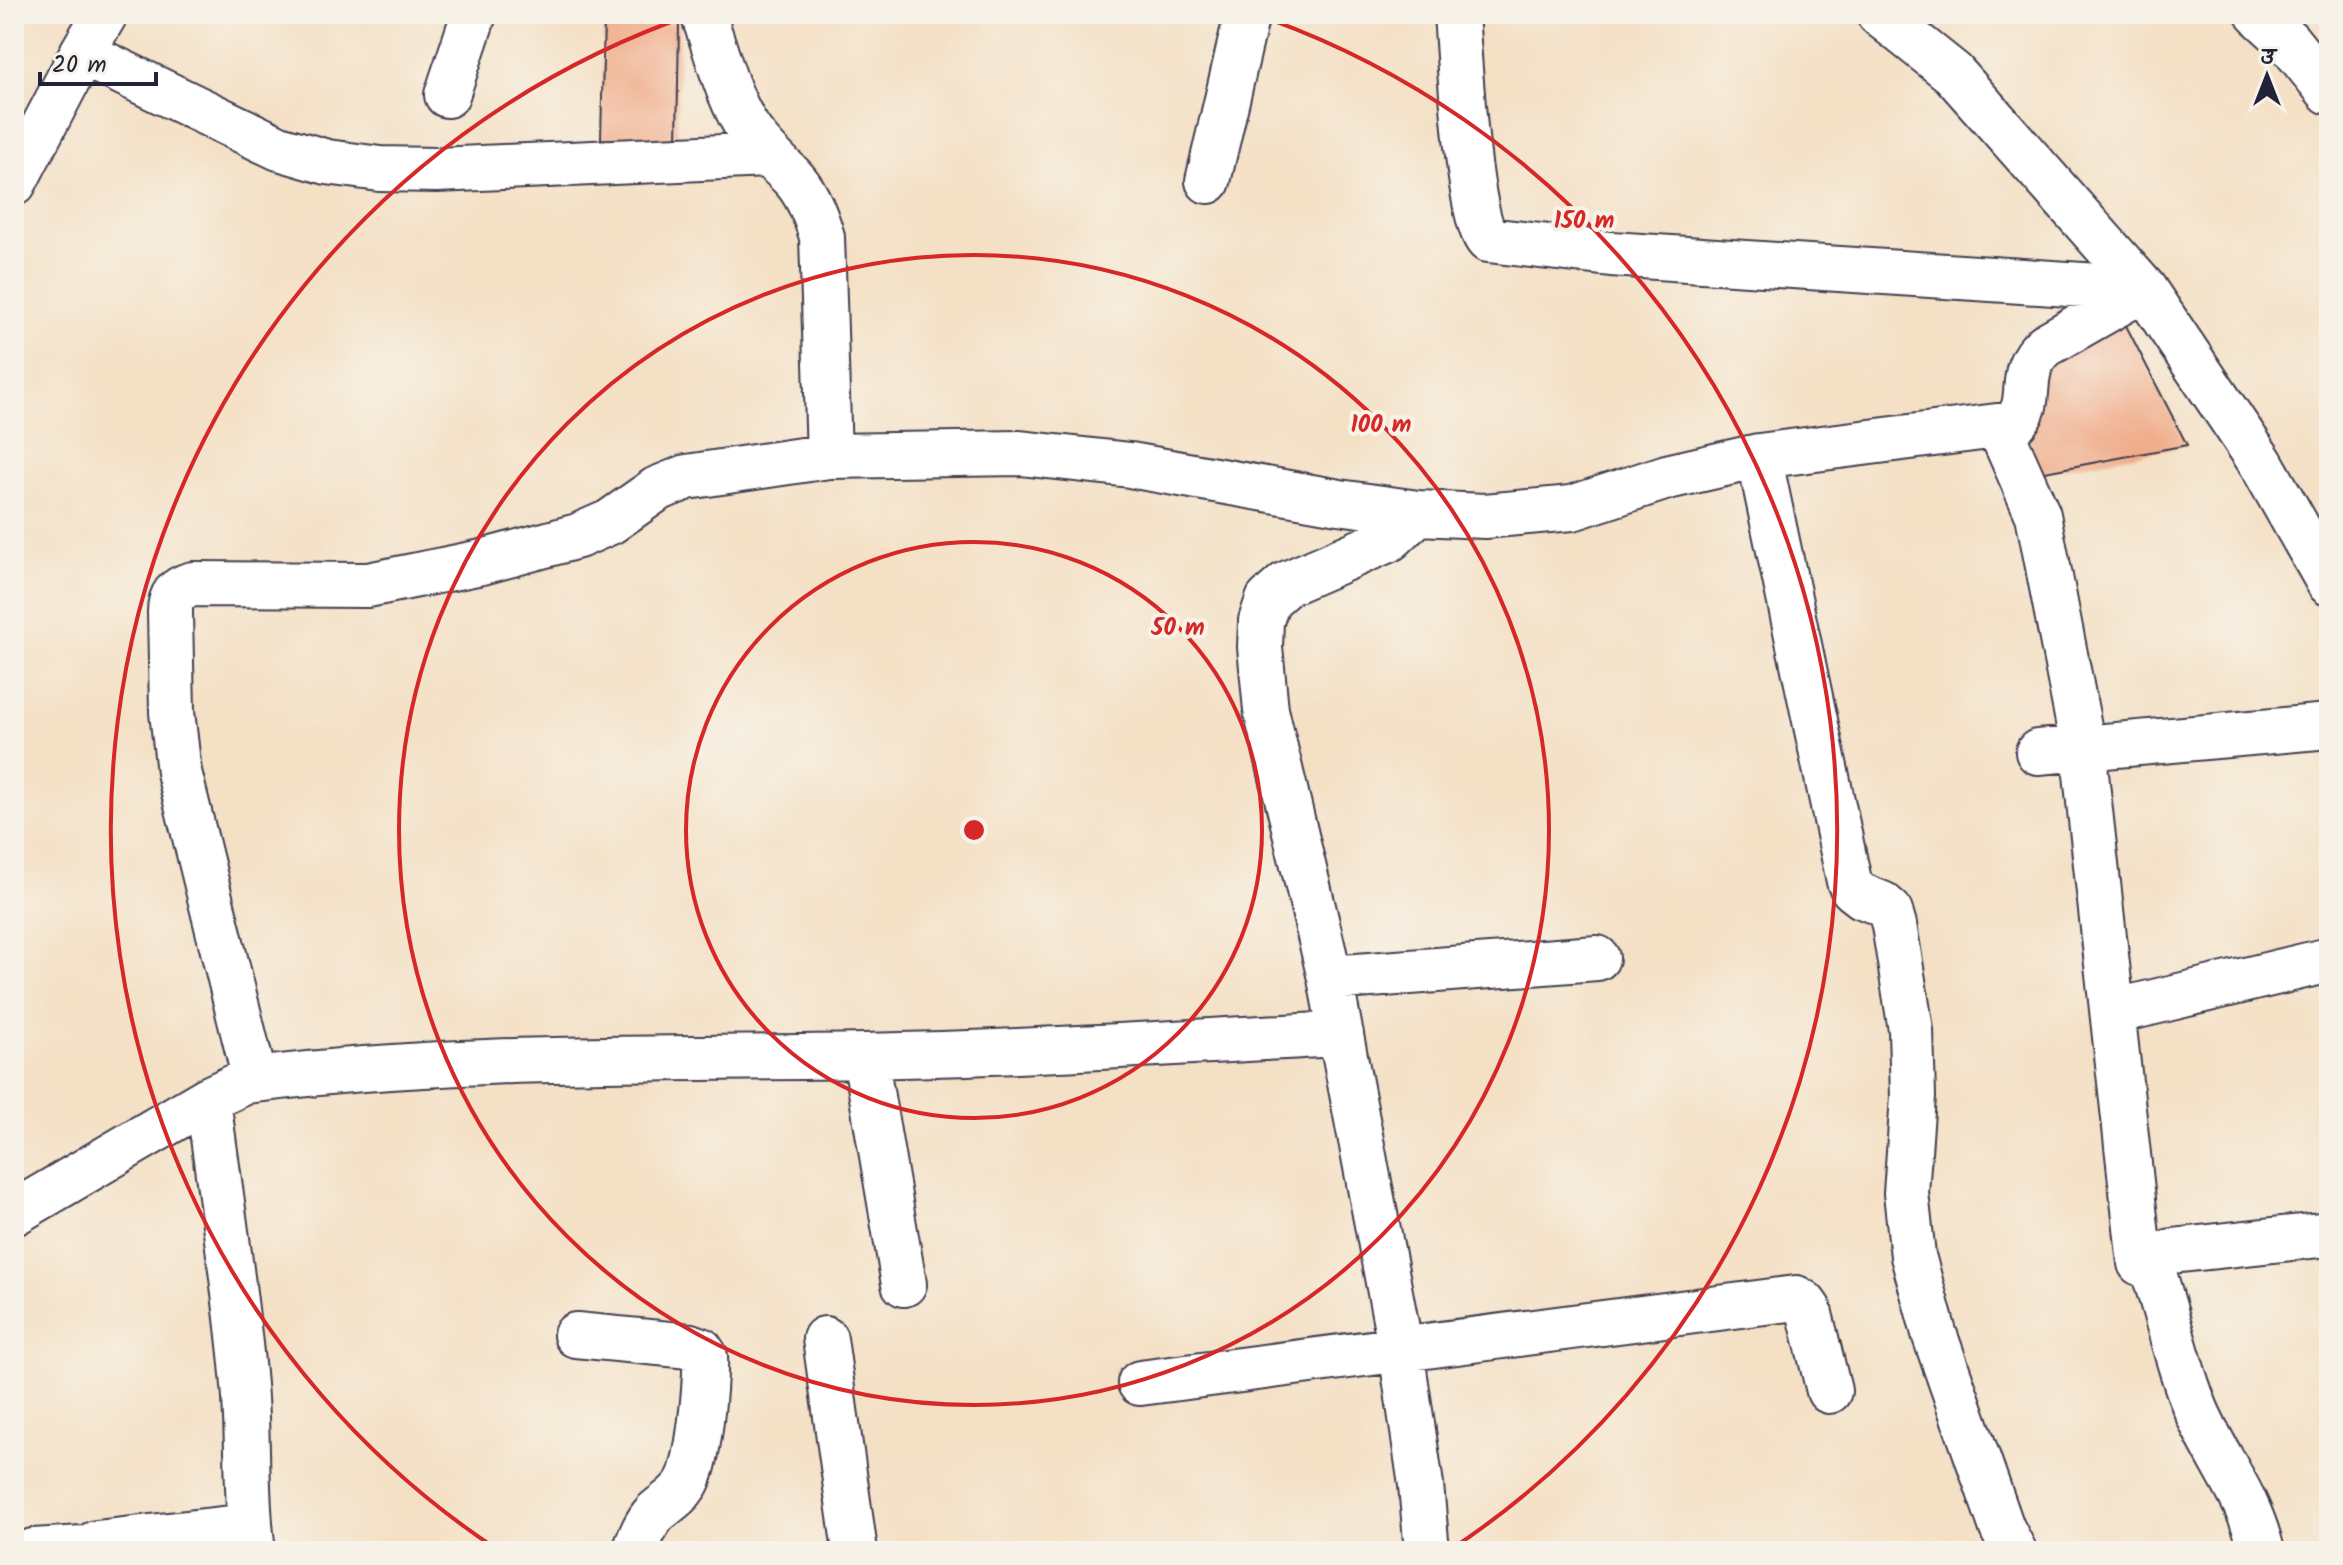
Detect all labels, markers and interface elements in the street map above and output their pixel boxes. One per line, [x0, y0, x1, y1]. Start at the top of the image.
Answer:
scale bar [40, 36, 156, 86]
north arrow [2227, 36, 2307, 116]
text: उ [2260, 41, 2278, 76]
text: 20 m [52, 46, 107, 85]
text: 150 m [1554, 202, 1614, 241]
text: 100 m [1351, 406, 1411, 445]
text: 50 m [1150, 609, 1205, 648]
centre of rings [960, 816, 988, 844]

